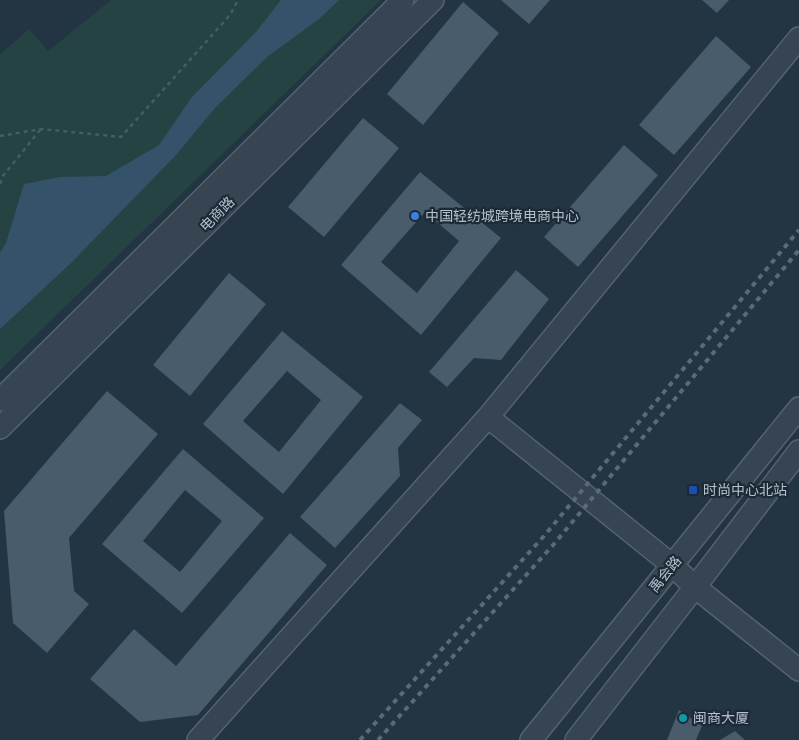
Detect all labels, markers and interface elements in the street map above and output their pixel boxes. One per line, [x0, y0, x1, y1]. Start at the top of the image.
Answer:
street label: 电商路 [196, 193, 238, 235]
place label: 中国轻纺城跨境电商中心 [425, 208, 579, 224]
marker: 中国轻纺城跨境电商中心 [409, 210, 421, 222]
place label: 时尚中心北站 [703, 482, 787, 498]
marker: 时尚中心北站 [687, 484, 699, 496]
street label: 禹会路 [646, 553, 684, 595]
place label: 闽商大厦 [693, 710, 749, 726]
marker: 闽商大厦 [677, 712, 689, 724]

